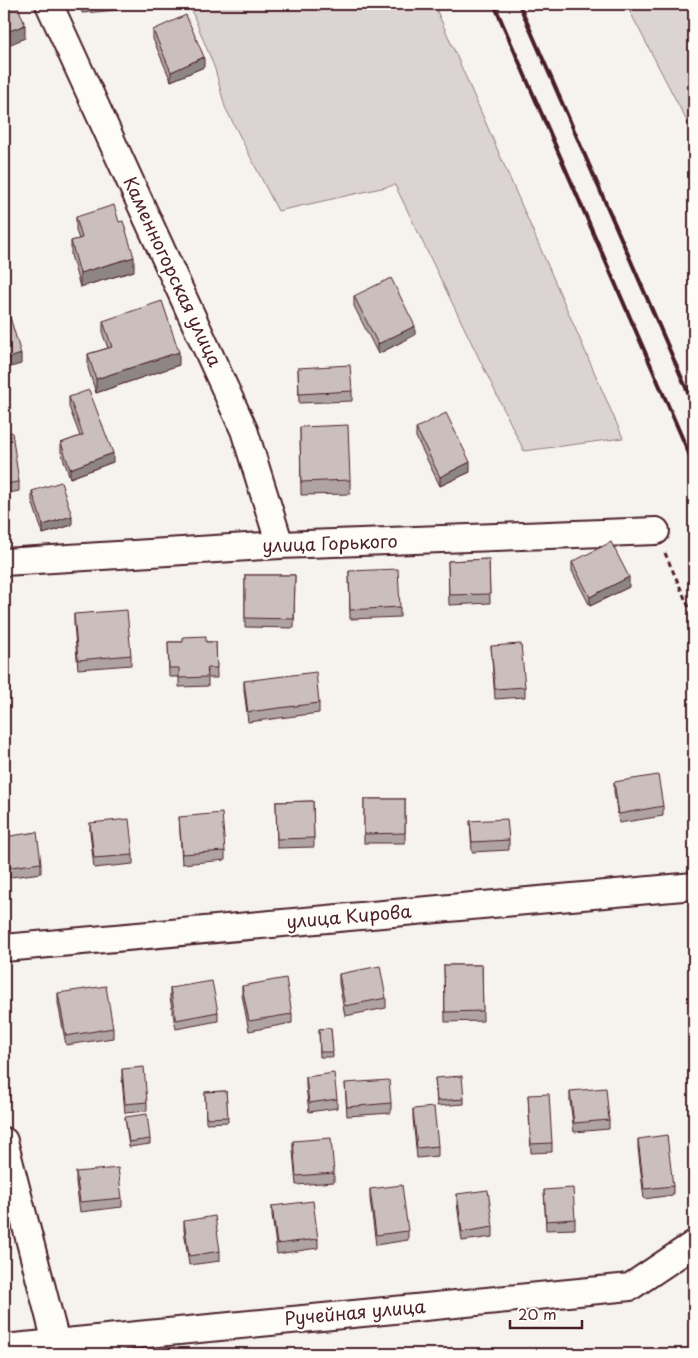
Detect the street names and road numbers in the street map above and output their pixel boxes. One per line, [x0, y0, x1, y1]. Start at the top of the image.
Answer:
street label: Каменногорская улица [117, 172, 230, 371]
street label: улица Горького [262, 527, 398, 558]
street label: улица Кирова [285, 897, 413, 934]
street label: Ручейная улица [283, 1292, 427, 1331]

